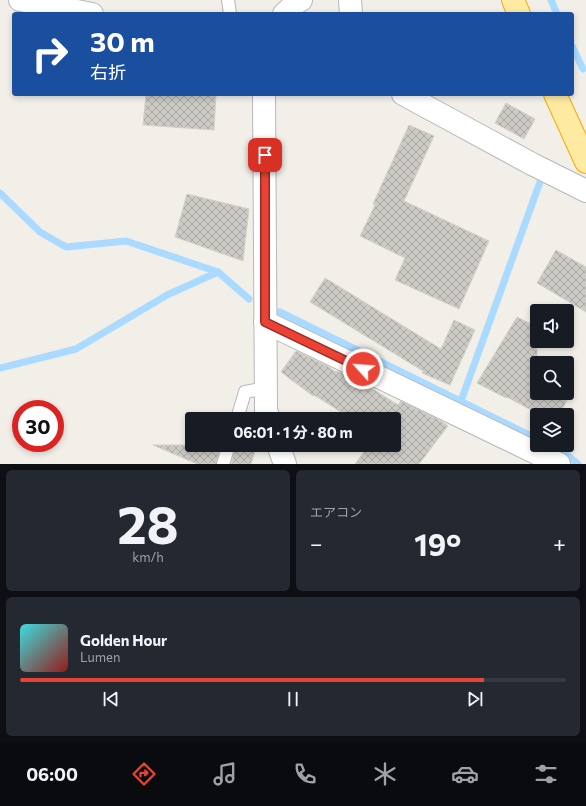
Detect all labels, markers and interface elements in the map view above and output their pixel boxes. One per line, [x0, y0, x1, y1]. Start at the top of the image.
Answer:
text: 30 m [90, 24, 155, 58]
icon: right [24, 28, 76, 80]
text: 右折 [90, 61, 126, 83]
pin [248, 138, 282, 172]
icon: arrive [254, 144, 276, 166]
map controls [530, 304, 574, 452]
button: sound [530, 304, 574, 348]
position arrow [342, 348, 384, 390]
button: search [530, 356, 574, 400]
speed limit sign: 30 [12, 400, 64, 452]
button: layers [530, 408, 574, 452]
text: 06:01 · 1 分 · 80 m [233, 423, 353, 441]
text: 28 [117, 491, 179, 555]
text: エアコン [310, 504, 362, 520]
text: 19° [414, 525, 461, 562]
text: − [310, 530, 323, 557]
text: + [553, 530, 566, 557]
text: km/h [132, 549, 164, 565]
text: Golden Hour [80, 631, 167, 649]
text: Lumen [80, 649, 120, 665]
icon: previous [100, 688, 122, 710]
icon: pause [282, 688, 304, 710]
icon: next [464, 688, 486, 710]
icon: directions [130, 760, 158, 788]
icon: music [211, 760, 239, 788]
icon: phone [291, 760, 319, 788]
icon: climate [371, 760, 399, 788]
icon: car [451, 760, 479, 788]
icon: filters [532, 760, 560, 788]
text: 06:00 [26, 763, 78, 785]

